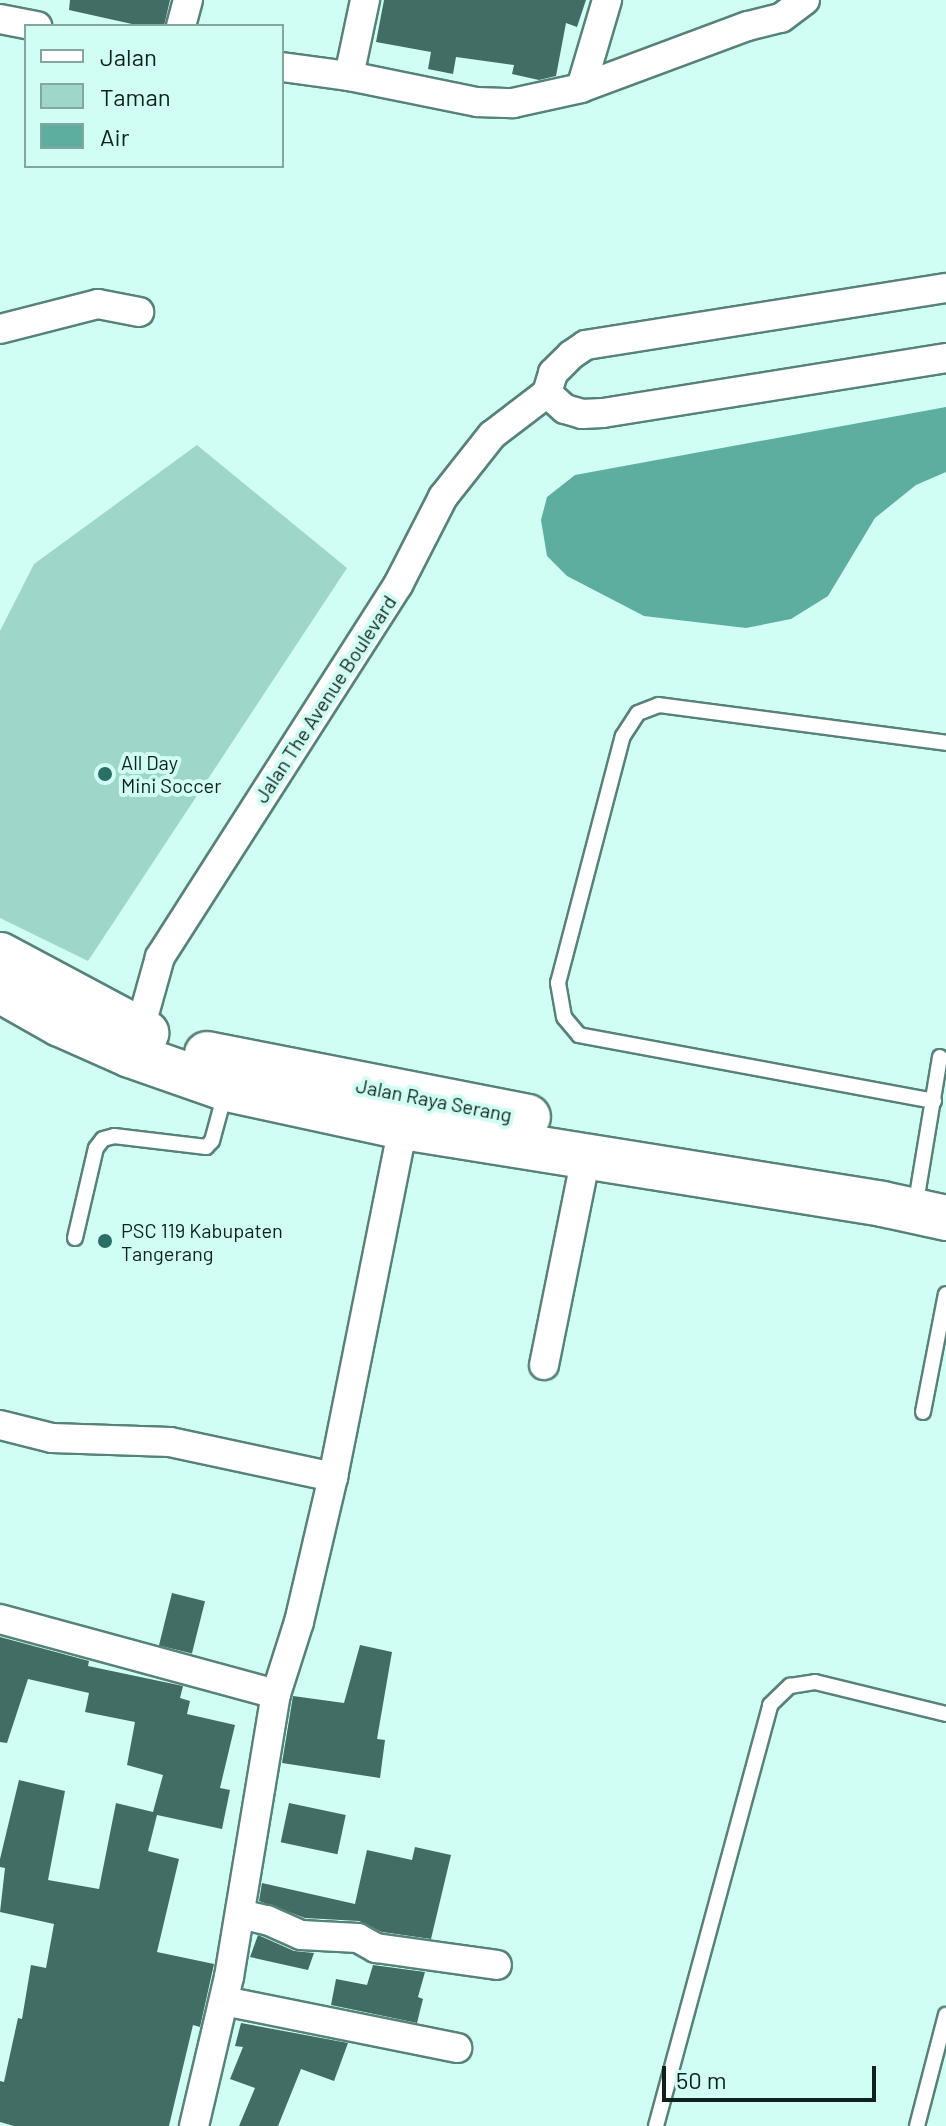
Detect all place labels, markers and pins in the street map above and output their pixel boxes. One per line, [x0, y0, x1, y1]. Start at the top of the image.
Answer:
place label: All Day Mini Soccer [121, 750, 221, 797]
marker: All Day Mini Soccer [96, 765, 114, 783]
place label: PSC 119 Kabupaten Tangerang [121, 1218, 283, 1265]
marker: PSC 119 Kabupaten Tangerang [96, 1232, 114, 1250]

